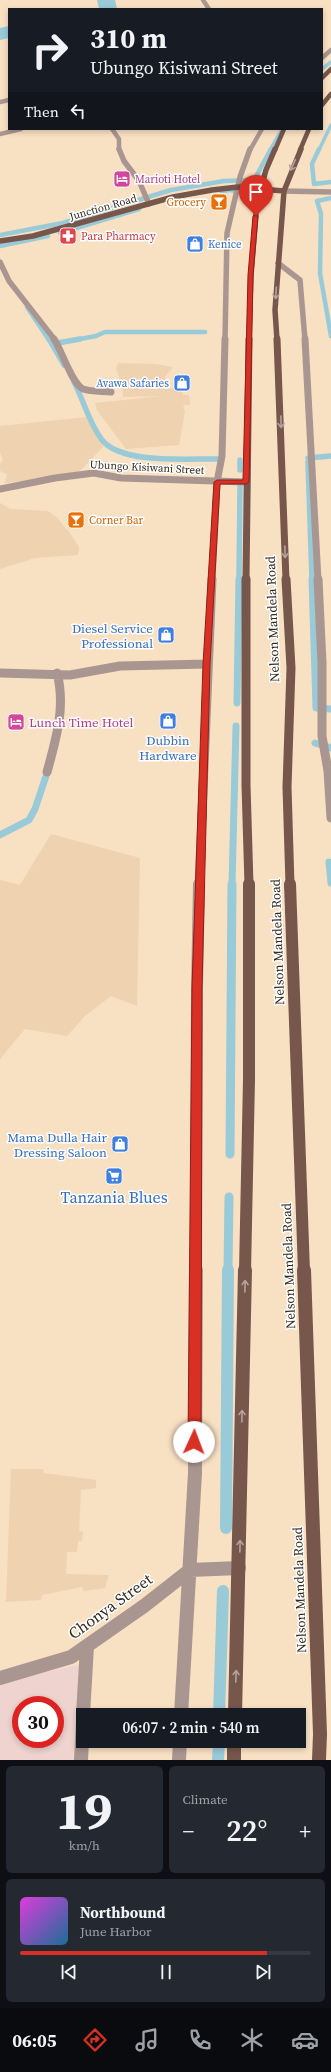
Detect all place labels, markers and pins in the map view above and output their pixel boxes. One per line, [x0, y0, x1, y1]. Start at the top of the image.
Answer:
hotel icon: Marioti Hotel [112, 169, 132, 189]
place label: Marioti Hotel [135, 172, 200, 187]
pin [239, 175, 273, 216]
bar icon: Grocery [209, 192, 229, 212]
place label: Grocery [167, 195, 206, 210]
pharmacy icon: Para Pharmacy [58, 226, 78, 246]
place label: Para Pharmacy [81, 229, 156, 244]
shop icon: Kenice [185, 234, 205, 254]
place label: Kenice [208, 237, 242, 252]
shop icon: Avawa Safaries [172, 373, 192, 393]
place label: Avawa Safaries [96, 376, 169, 391]
bar icon: Corner Bar [66, 510, 86, 530]
place label: Corner Bar [89, 513, 144, 528]
place label: Diesel Service Professional [72, 620, 153, 652]
shop icon: Diesel Service Professional [156, 625, 176, 645]
shop icon: Dubbin Hardware [158, 711, 178, 731]
hotel icon: Lunch Time Hotel [6, 712, 26, 732]
place label: Lunch Time Hotel [29, 714, 133, 731]
place label: Dubbin Hardware [139, 732, 197, 764]
place label: Mama Dulla Hair Dressing Saloon [8, 1129, 107, 1161]
shop icon: Mama Dulla Hair Dressing Saloon [110, 1134, 130, 1154]
supermarket icon: Tanzania Blues [104, 1166, 124, 1186]
place label: Tanzania Blues [60, 1186, 168, 1208]

